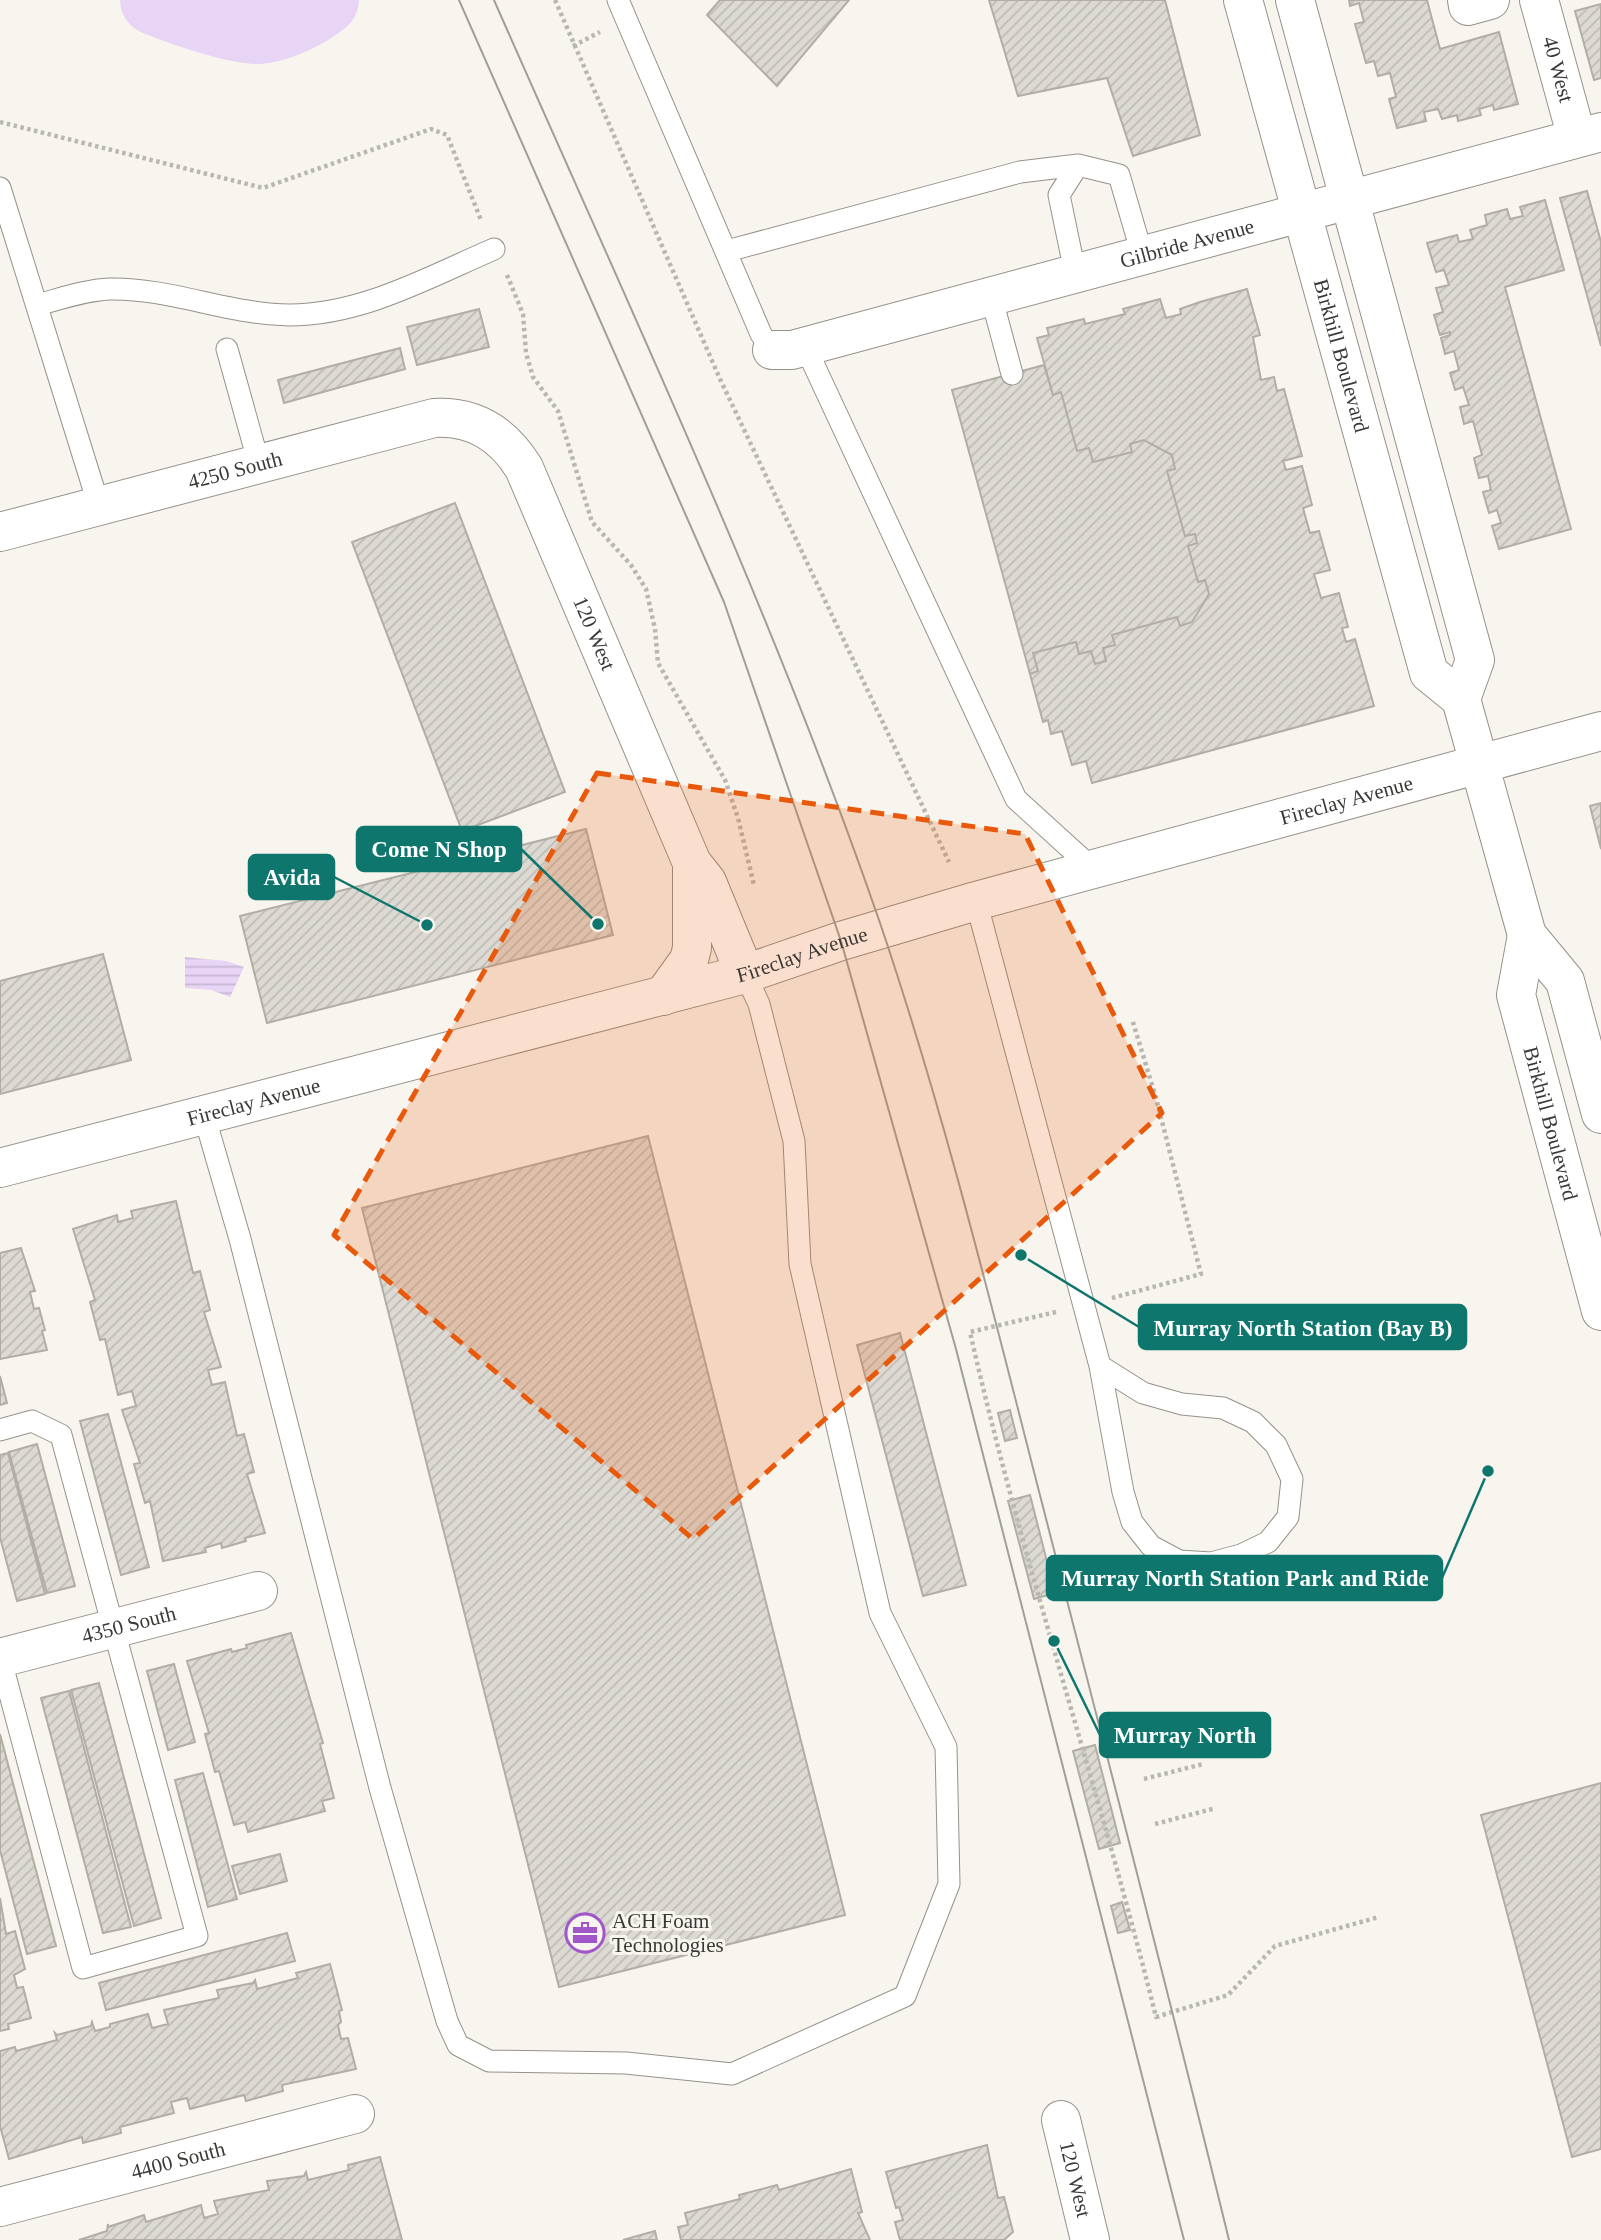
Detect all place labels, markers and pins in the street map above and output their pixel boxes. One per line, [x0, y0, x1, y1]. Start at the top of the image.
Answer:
callout: Come N Shop [357, 827, 521, 871]
callout: Avida [249, 855, 334, 899]
callout: Murray North Station (Bay B) [1139, 1305, 1466, 1349]
callout: Murray North Station Park and Ride [1047, 1556, 1442, 1600]
callout: Murray North [1100, 1713, 1270, 1757]
place label: ACH Foam Technologies [612, 1909, 724, 1957]
office icon: ACH Foam Technologies [564, 1912, 606, 1954]

